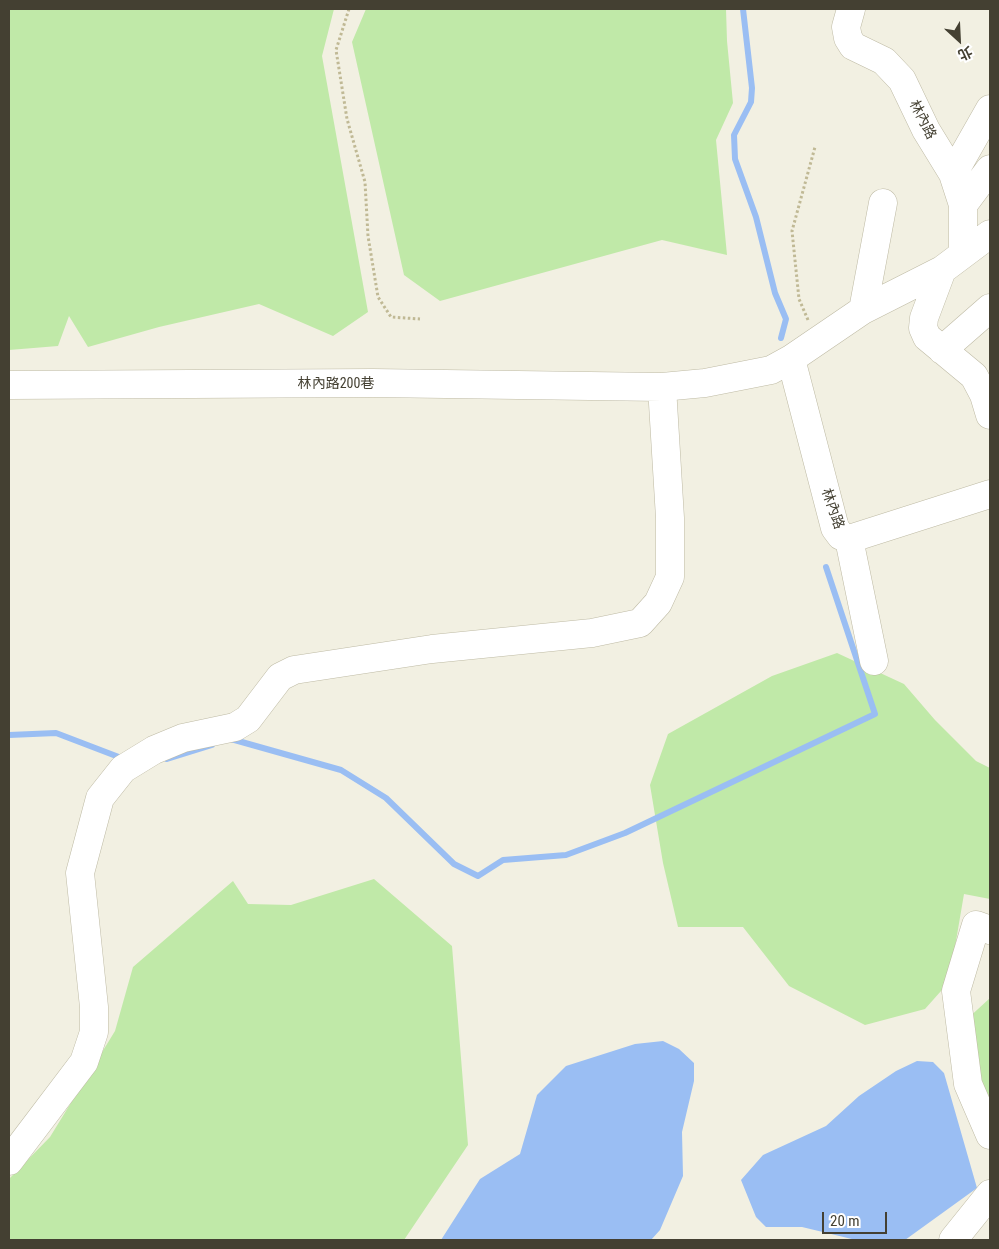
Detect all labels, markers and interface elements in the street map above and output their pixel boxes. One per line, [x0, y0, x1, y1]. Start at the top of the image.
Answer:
north arrow [934, 15, 984, 65]
text: 北 [956, 43, 975, 64]
street label: 林內路 [905, 97, 939, 143]
street label: 林內路200巷 [298, 376, 374, 392]
street label: 林內路 [817, 486, 847, 532]
scale bar [824, 1202, 889, 1234]
text: 20 m [830, 1212, 860, 1230]

